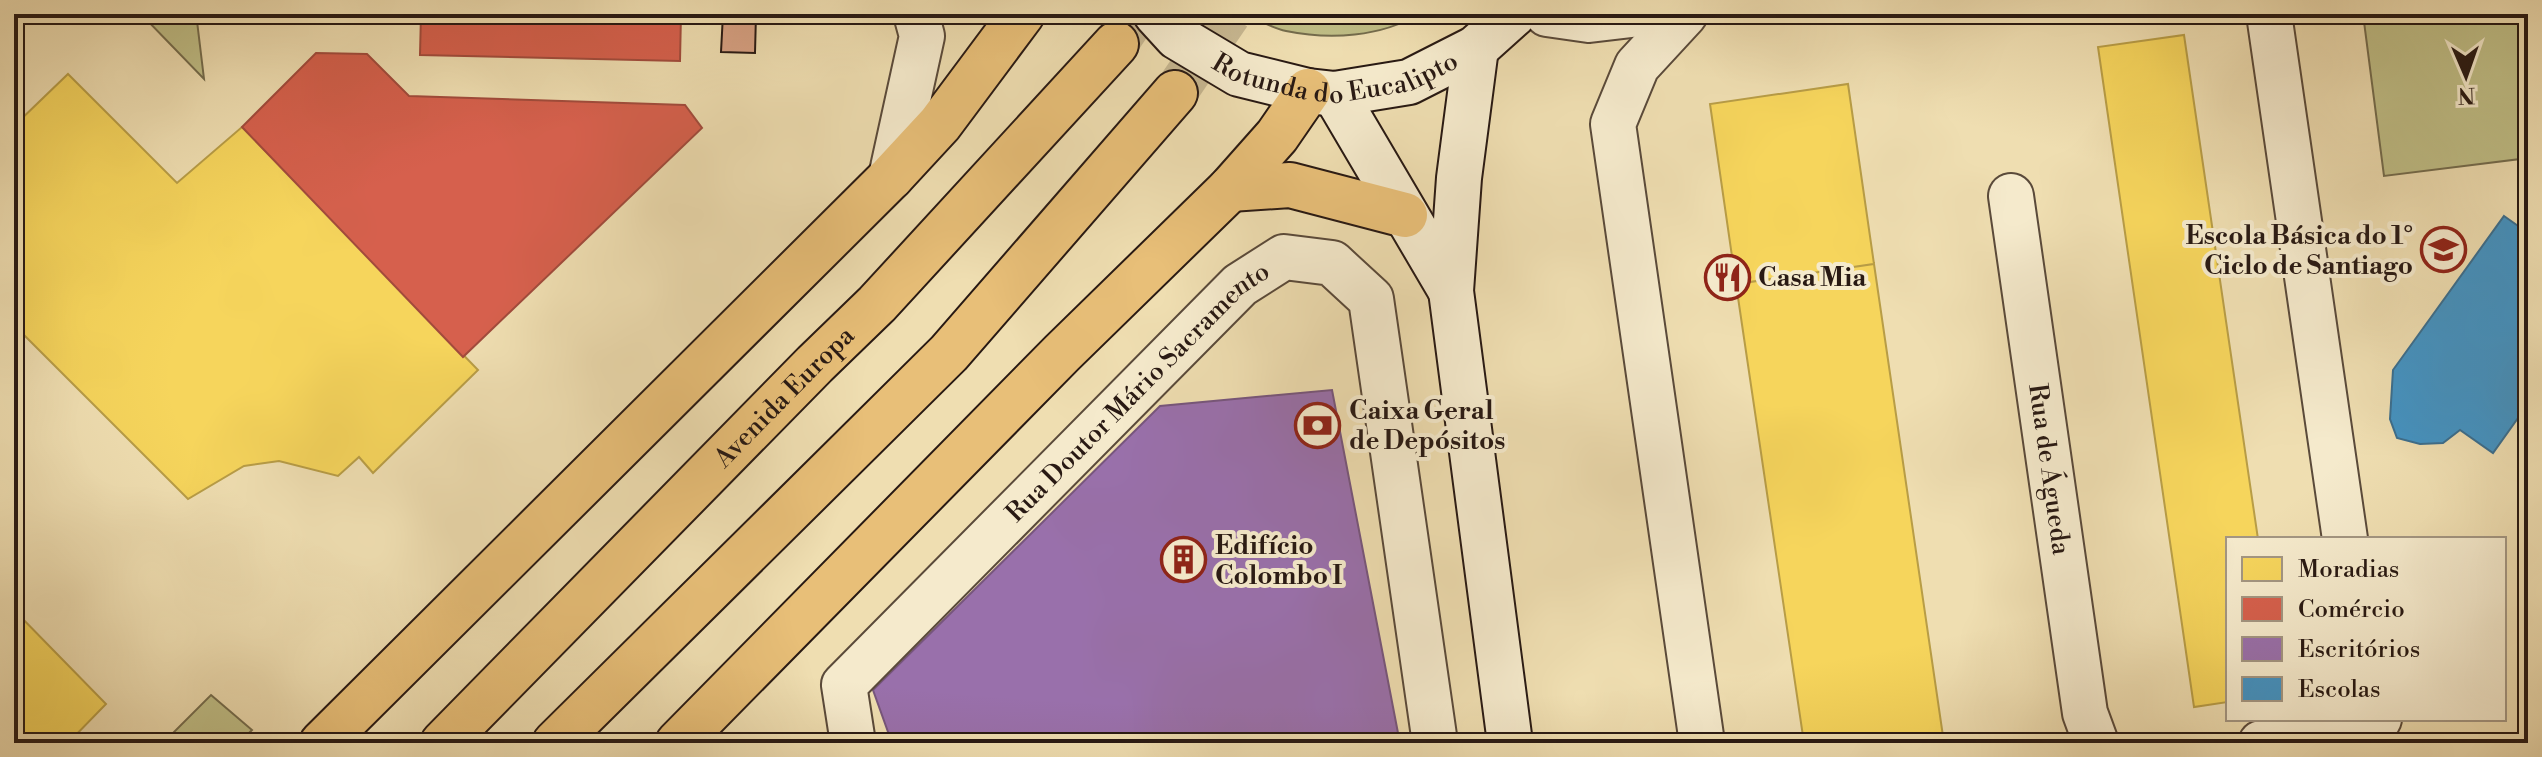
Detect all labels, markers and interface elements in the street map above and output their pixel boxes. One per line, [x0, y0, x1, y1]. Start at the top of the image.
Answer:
north arrow [2426, 36, 2506, 116]
street label: Rotunda do Eucalipto [1208, 37, 1462, 69]
text: Rotunda do Eucalipto [1206, 45, 1463, 112]
text: N [2457, 81, 2476, 108]
place label: Escola Básica do 1° Ciclo de Santiago [2186, 220, 2413, 282]
school or university icon: Escola Básica do 1° Ciclo de Santiago [2420, 226, 2468, 274]
restaurant icon: Casa Mia [1703, 253, 1751, 301]
street label: Rua Doutor Mário Sacramento [1000, 255, 1276, 529]
place label: Casa Mia [1758, 262, 1867, 294]
street label: Avenida Europa [707, 319, 862, 475]
street label: Rua de Águeda [2021, 382, 2077, 558]
place label: Caixa Geral de Depósitos [1349, 395, 1505, 457]
bank icon: Caixa Geral de Depósitos [1294, 401, 1342, 449]
place label: Edifício Colombo I [1215, 530, 1342, 592]
building icon: Edifício Colombo I [1160, 536, 1208, 584]
legend [2226, 537, 2506, 721]
text: Moradias [2298, 555, 2399, 585]
text: Comércio [2298, 595, 2405, 625]
text: Escritórios [2298, 635, 2420, 665]
text: Escolas [2298, 675, 2380, 705]

